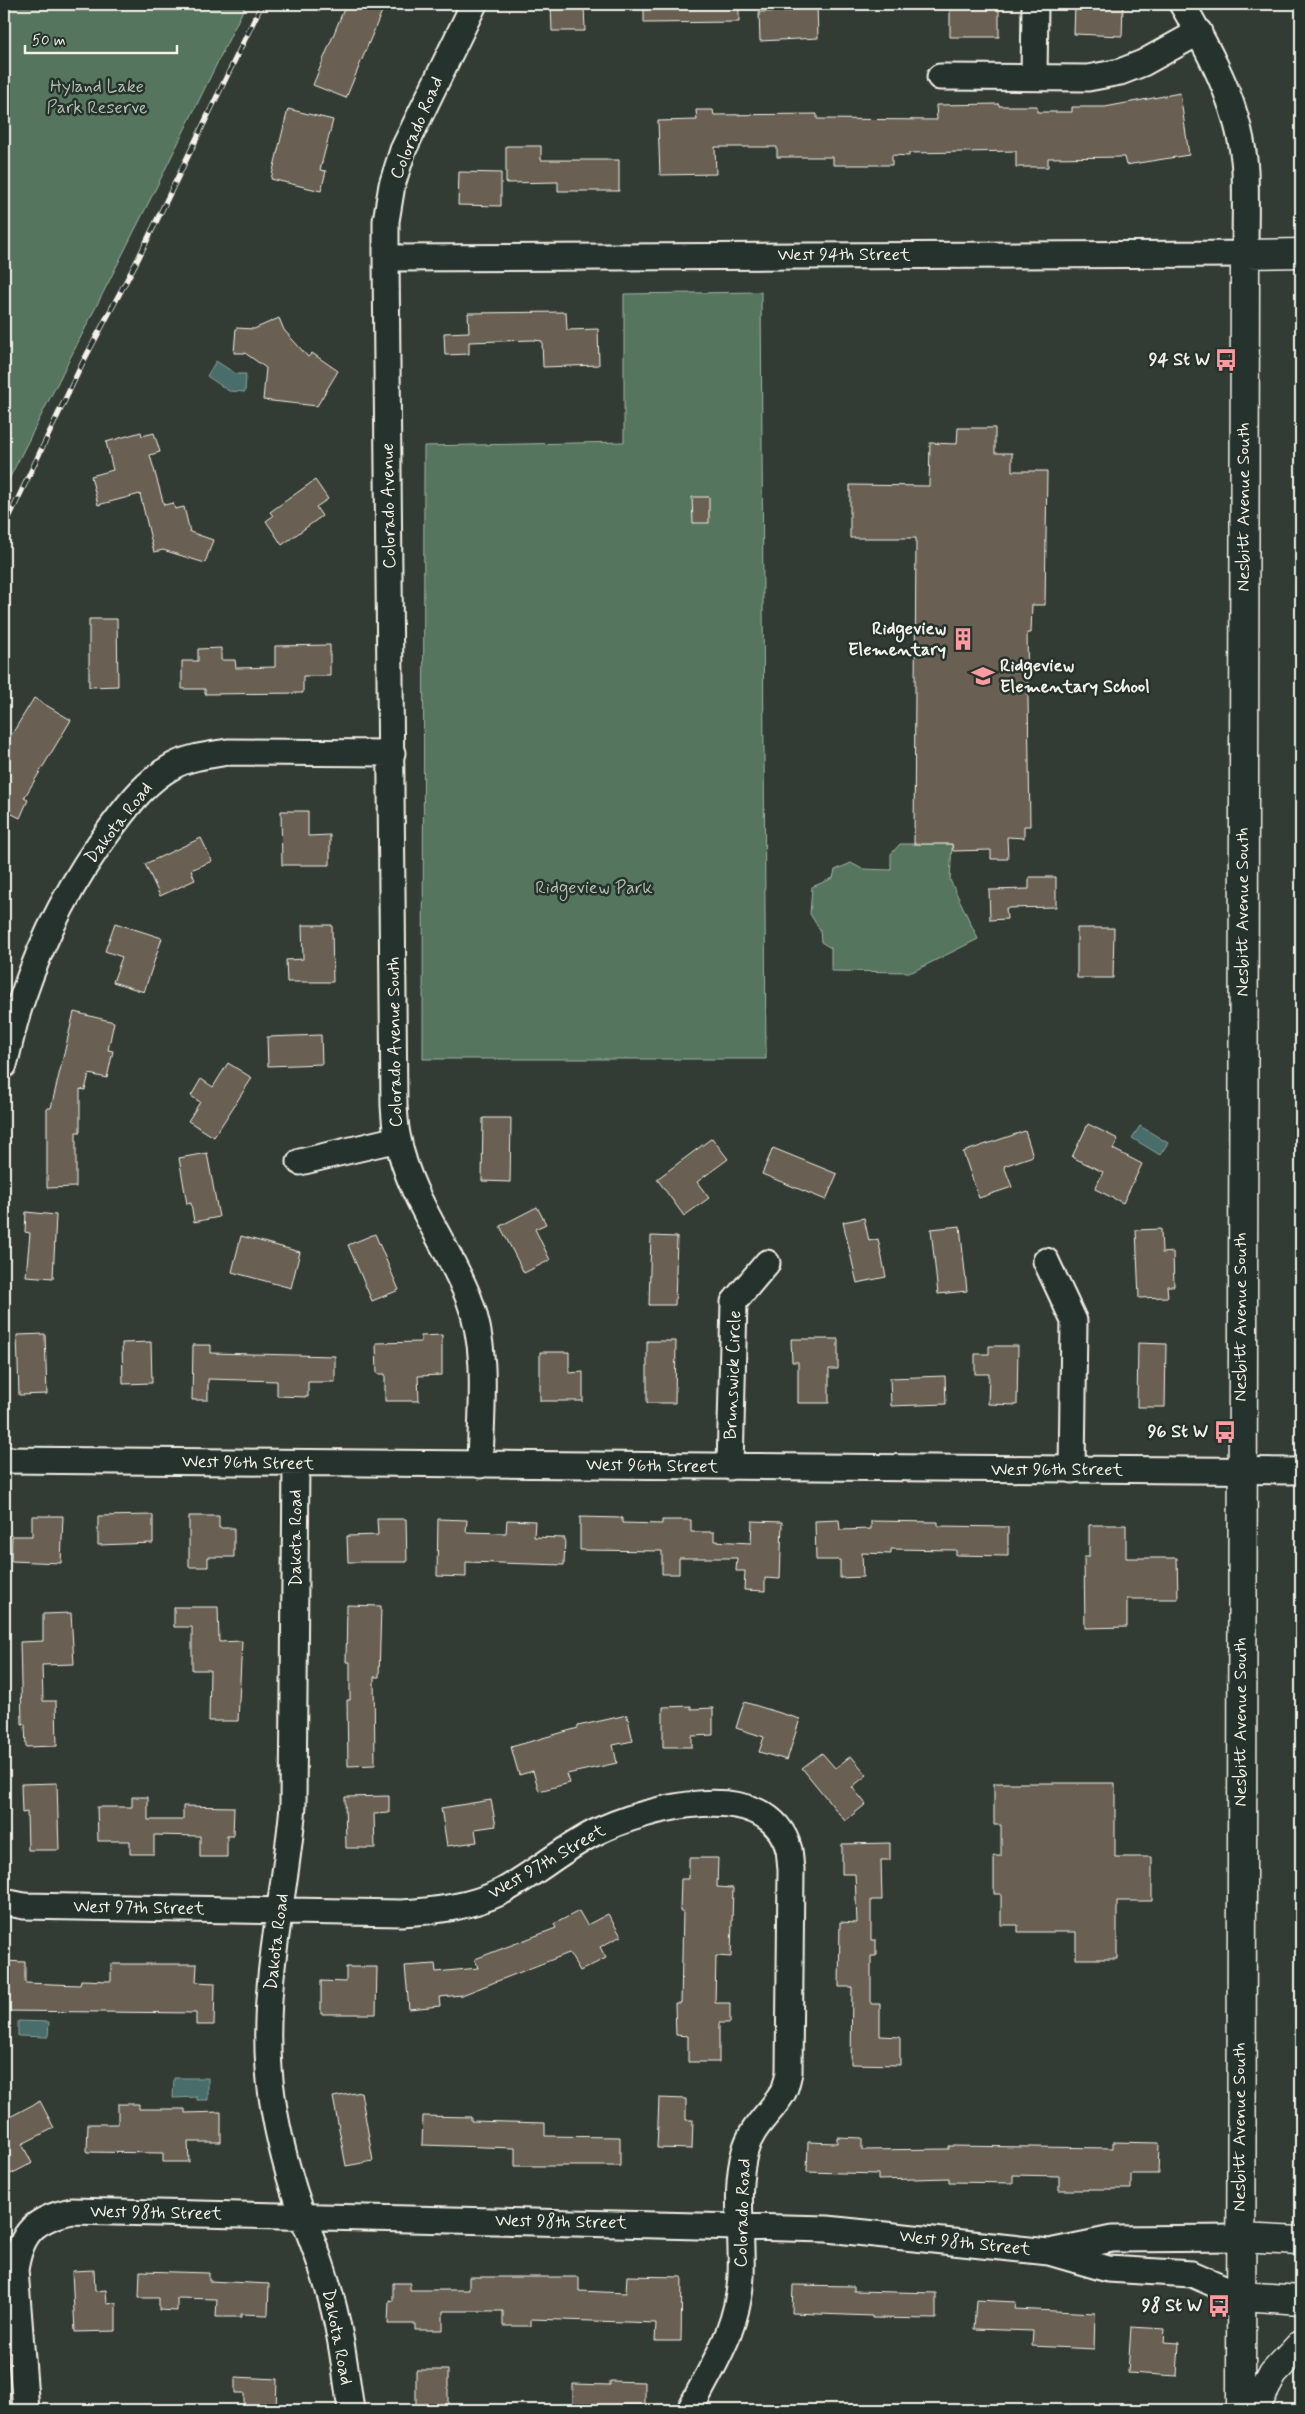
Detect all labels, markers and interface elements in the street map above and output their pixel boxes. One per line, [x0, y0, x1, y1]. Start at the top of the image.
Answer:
scale bar [25, 22, 178, 54]
text: 50 m [32, 31, 66, 51]
street label: Colorado Road [385, 73, 449, 183]
park label: Hyland Lake Park Reserve [46, 75, 148, 120]
street label: West 94th Street [777, 243, 911, 267]
bus stop icon: 94 St W [1213, 347, 1239, 373]
place label: 94 St W [1149, 348, 1210, 372]
street label: Nesbitt Avenue South [1232, 422, 1256, 592]
street label: Colorado Avenue [376, 443, 402, 569]
place label: Ridgeview Elementary [848, 617, 946, 662]
building icon: Ridgeview Elementary [950, 626, 976, 652]
place label: Ridgeview Elementary School [1000, 654, 1150, 699]
school or university icon: Ridgeview Elementary School [970, 663, 996, 689]
street label: Dakota Road [80, 777, 158, 869]
street label: Nesbitt Avenue South [1231, 827, 1255, 997]
park label: Ridgeview Park [535, 876, 653, 901]
street label: Colorado Avenue South [382, 956, 408, 1128]
street label: Nesbitt Avenue South [1229, 1232, 1253, 1402]
street label: Brunswick Circle [719, 1310, 747, 1440]
bus stop icon: 96 St W [1212, 1419, 1238, 1445]
place label: 96 St W [1148, 1420, 1208, 1444]
street label: West 96th Street [182, 1450, 315, 1476]
street label: West 96th Street [586, 1453, 719, 1479]
street label: West 96th Street [991, 1458, 1123, 1482]
street label: Dakota Road [284, 1489, 308, 1587]
street label: Nesbitt Avenue South [1229, 1637, 1253, 1807]
street label: West 97th Street [484, 1819, 610, 1905]
street label: Dakota Road [259, 1892, 295, 1992]
street label: West 97th Street [73, 1895, 205, 1921]
street label: Nesbitt Avenue South [1228, 2042, 1252, 2212]
street label: Colorado Road [729, 2158, 757, 2268]
street label: West 98th Street [90, 2200, 223, 2226]
street label: West 98th Street [495, 2209, 628, 2235]
street label: West 98th Street [898, 2224, 1032, 2262]
street label: Dakota Road [316, 2287, 358, 2387]
bus stop icon: 98 St W [1206, 2293, 1232, 2319]
place label: 98 St W [1142, 2294, 1202, 2318]

